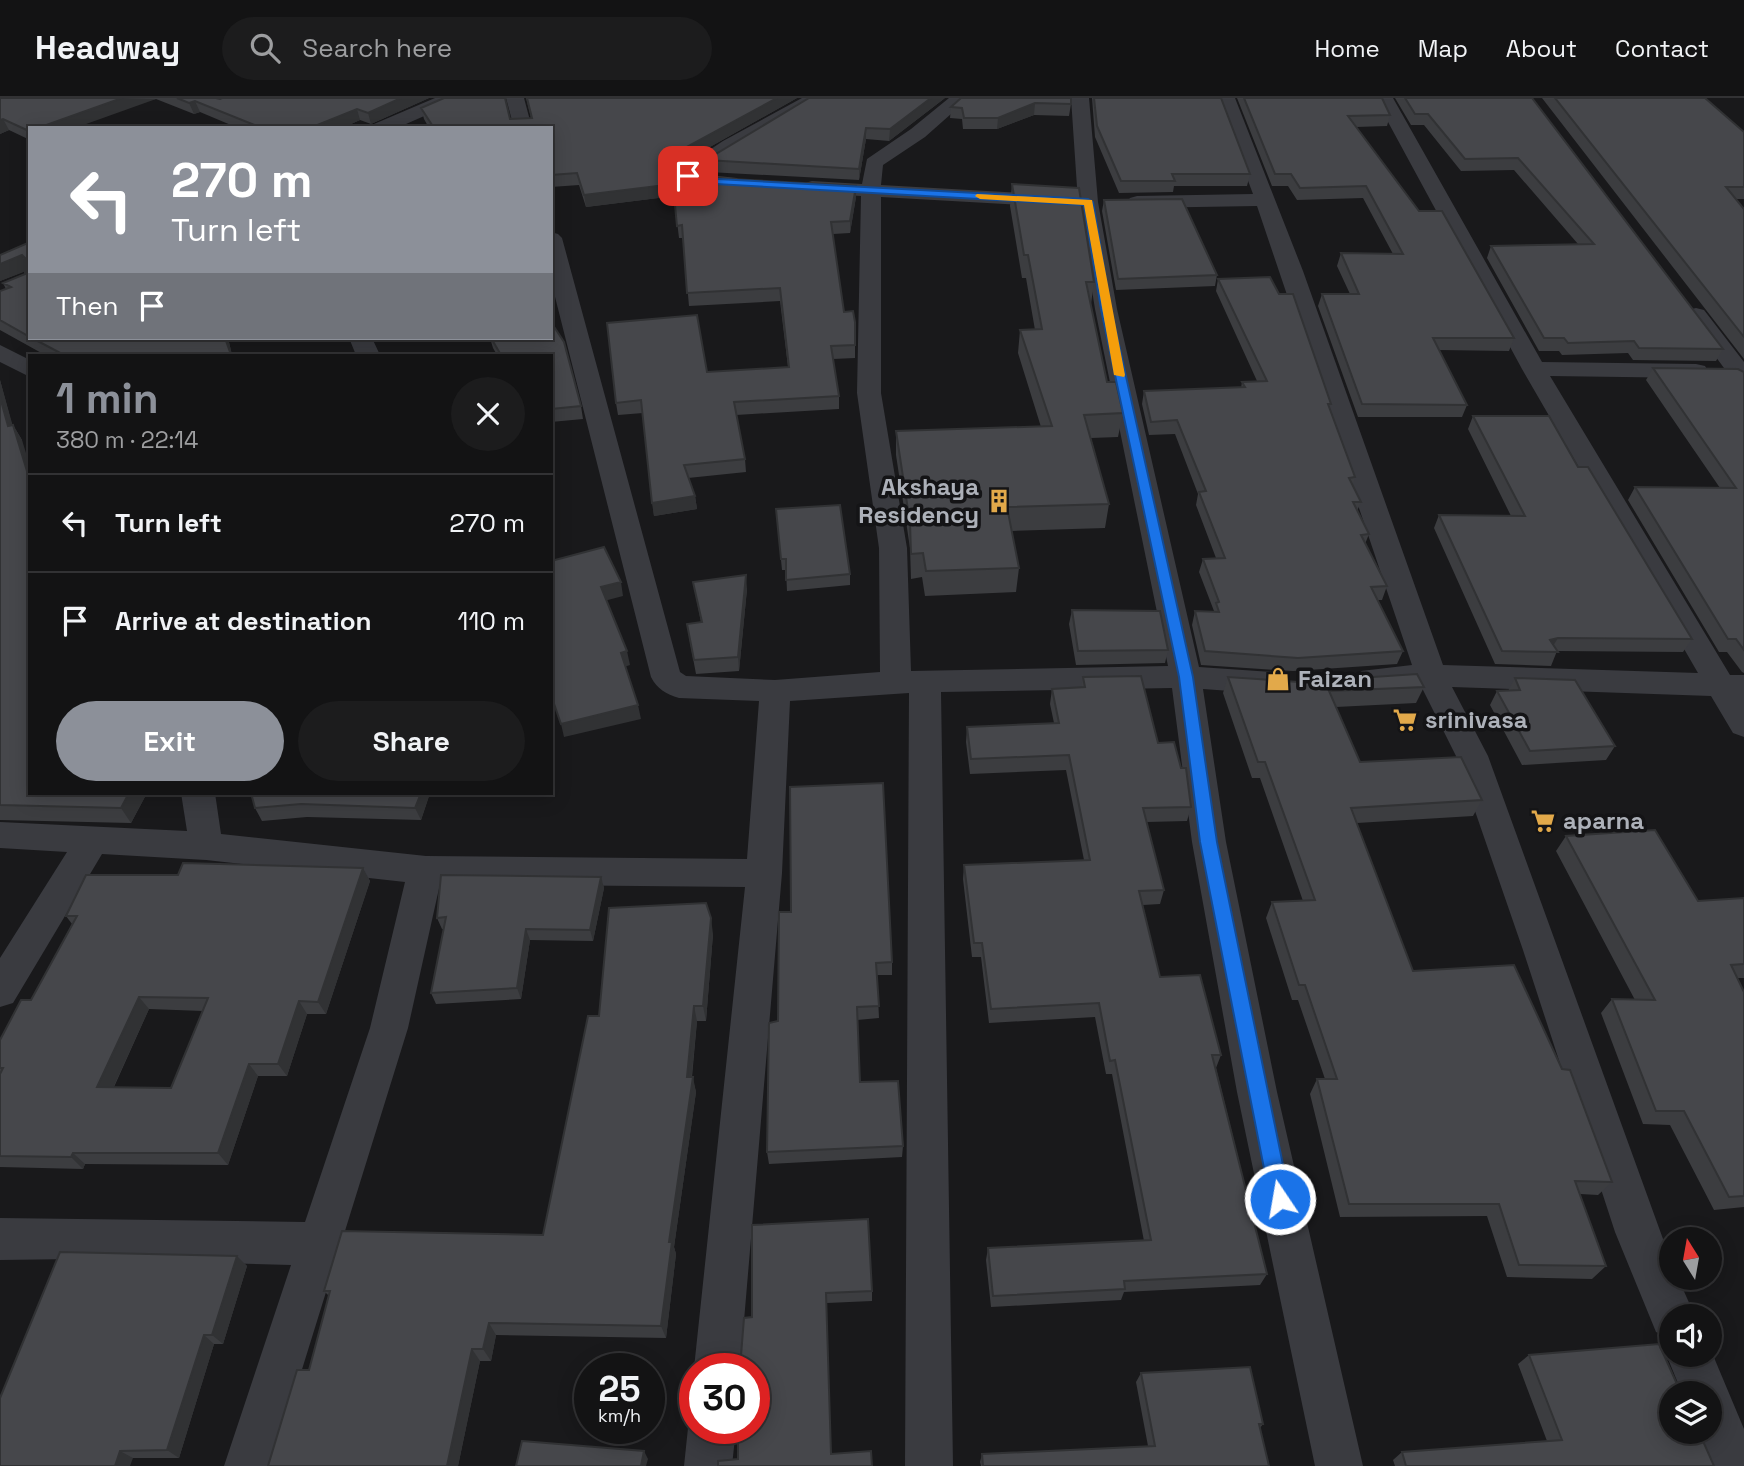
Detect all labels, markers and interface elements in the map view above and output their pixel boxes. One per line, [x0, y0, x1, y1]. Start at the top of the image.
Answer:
search box [222, 17, 712, 80]
text: Headway [35, 27, 180, 69]
icon: search [246, 29, 284, 67]
text: Search here [302, 31, 452, 65]
text: Home [1314, 33, 1380, 64]
text: Map [1418, 33, 1468, 64]
text: About [1506, 33, 1577, 64]
text: Contact [1615, 33, 1709, 64]
pin [658, 146, 718, 206]
text: 270 m [171, 149, 313, 211]
icon: left [56, 154, 147, 245]
icon: arrive [669, 157, 707, 195]
text: Turn left [171, 210, 301, 250]
icon: arrive [133, 287, 171, 325]
text: Then [56, 289, 119, 323]
text: 1 min [56, 372, 159, 425]
button: close [451, 377, 525, 451]
text: 380 m · 22:14 [56, 425, 198, 455]
place label: Akshaya Residency [858, 471, 979, 530]
building icon: Akshaya Residency [985, 487, 1013, 515]
icon: left [56, 504, 94, 542]
text: Turn left [115, 506, 222, 540]
text: 270 m [449, 506, 525, 540]
icon: arrive [56, 602, 94, 640]
text: Arrive at destination [115, 604, 372, 638]
text: 110 m [458, 604, 525, 638]
place label: Faizan [1298, 663, 1372, 694]
shop icon: Faizan [1264, 665, 1292, 693]
button: Exit [56, 701, 284, 781]
button: Share [298, 701, 525, 781]
place label: srinivasa [1425, 704, 1528, 735]
supermarket icon: srinivasa [1391, 706, 1419, 734]
place label: aparna [1563, 805, 1644, 836]
supermarket icon: aparna [1529, 807, 1557, 835]
position arrow [1243, 1162, 1317, 1236]
north arrow [1659, 1227, 1722, 1290]
map controls [1659, 1227, 1722, 1444]
button: sound [1659, 1304, 1722, 1367]
speed limit sign: 30 [679, 1353, 770, 1444]
text: 25 [599, 1367, 640, 1411]
button: layers [1659, 1381, 1722, 1444]
text: km/h [598, 1404, 641, 1427]

